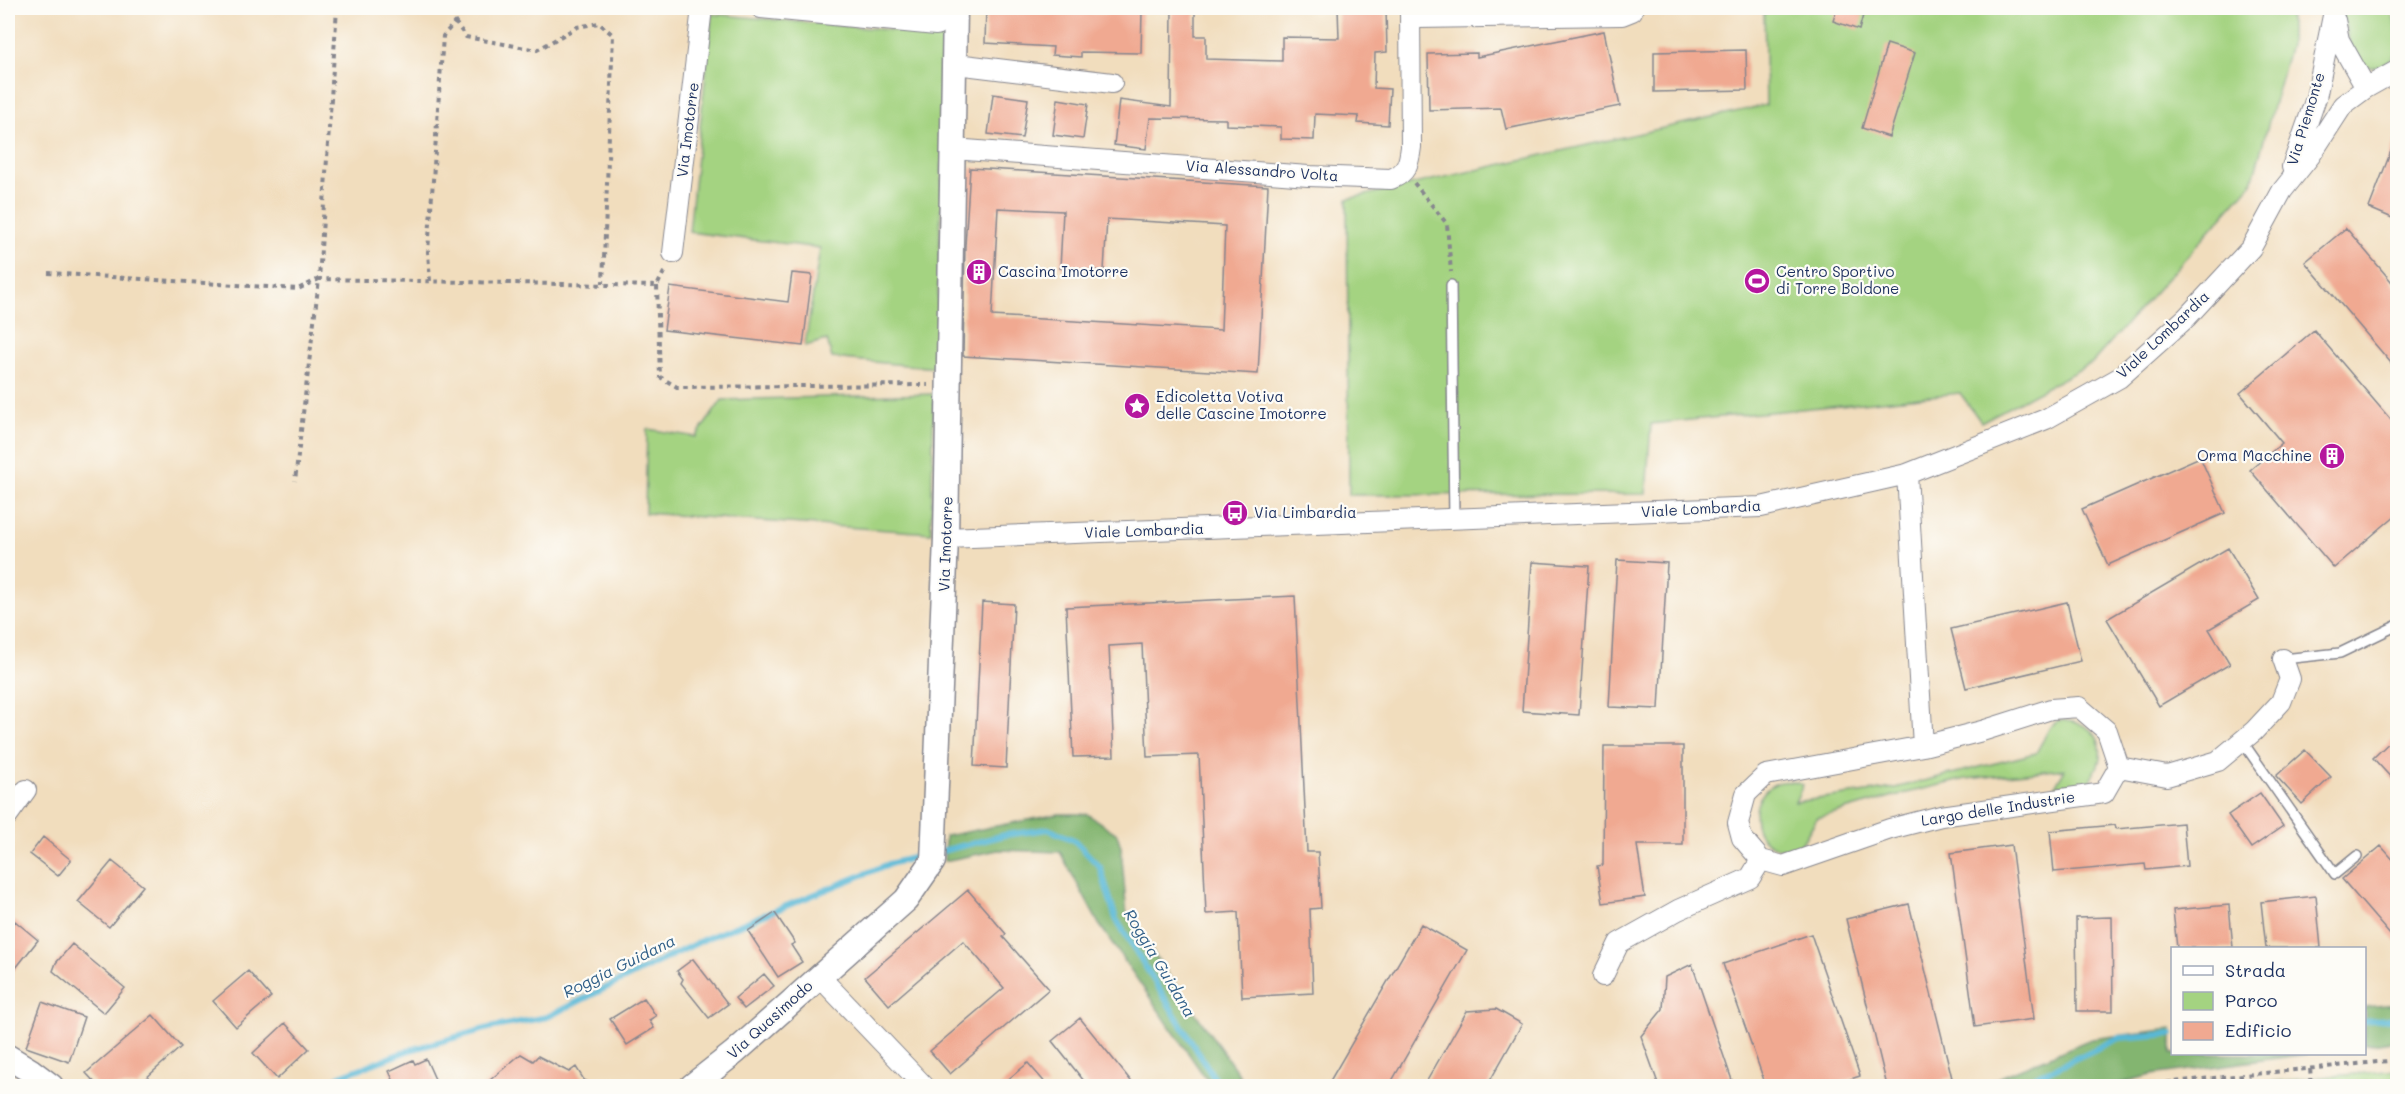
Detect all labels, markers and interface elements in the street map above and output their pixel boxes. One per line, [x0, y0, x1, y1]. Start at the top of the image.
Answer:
street label: Via Piemonte [2281, 70, 2329, 168]
street label: Via Imotorre [671, 81, 703, 179]
street label: Via Alessandro Volta [1185, 155, 1339, 185]
building icon: Cascina Imotorre [964, 257, 994, 287]
place label: Cascina Imotorre [998, 261, 1128, 281]
place label: Centro Sportivo di Torre Boldone [1776, 261, 1899, 298]
sports icon: Centro Sportivo di Torre Boldone [1742, 266, 1772, 296]
street label: Viale Lombardia [2112, 286, 2213, 383]
place label: Edicoletta Votiva delle Cascine Imotorre [1156, 386, 1327, 423]
place icon: Edicoletta Votiva delle Cascine Imotorre [1122, 391, 1152, 421]
building icon: Orma Macchine [2317, 441, 2347, 471]
place label: Orma Macchine [2197, 445, 2312, 465]
street label: Viale Lombardia [1640, 495, 1761, 521]
street label: Via Imotorre [933, 496, 957, 592]
bus stop icon: Via Limbardia [1220, 498, 1250, 528]
place label: Via Limbardia [1254, 502, 1357, 522]
street label: Viale Lombardia [1084, 518, 1204, 542]
street label: Largo delle Industrie [1920, 786, 2076, 830]
water label: Roggia Guidana [1120, 905, 1201, 1021]
water label: Roggia Guidana [559, 929, 679, 1002]
legend [2171, 947, 2366, 1055]
text: Strada [2225, 958, 2286, 982]
street label: Via Quasimodo [722, 975, 817, 1063]
text: Parco [2225, 988, 2278, 1012]
text: Edificio [2225, 1018, 2292, 1042]

